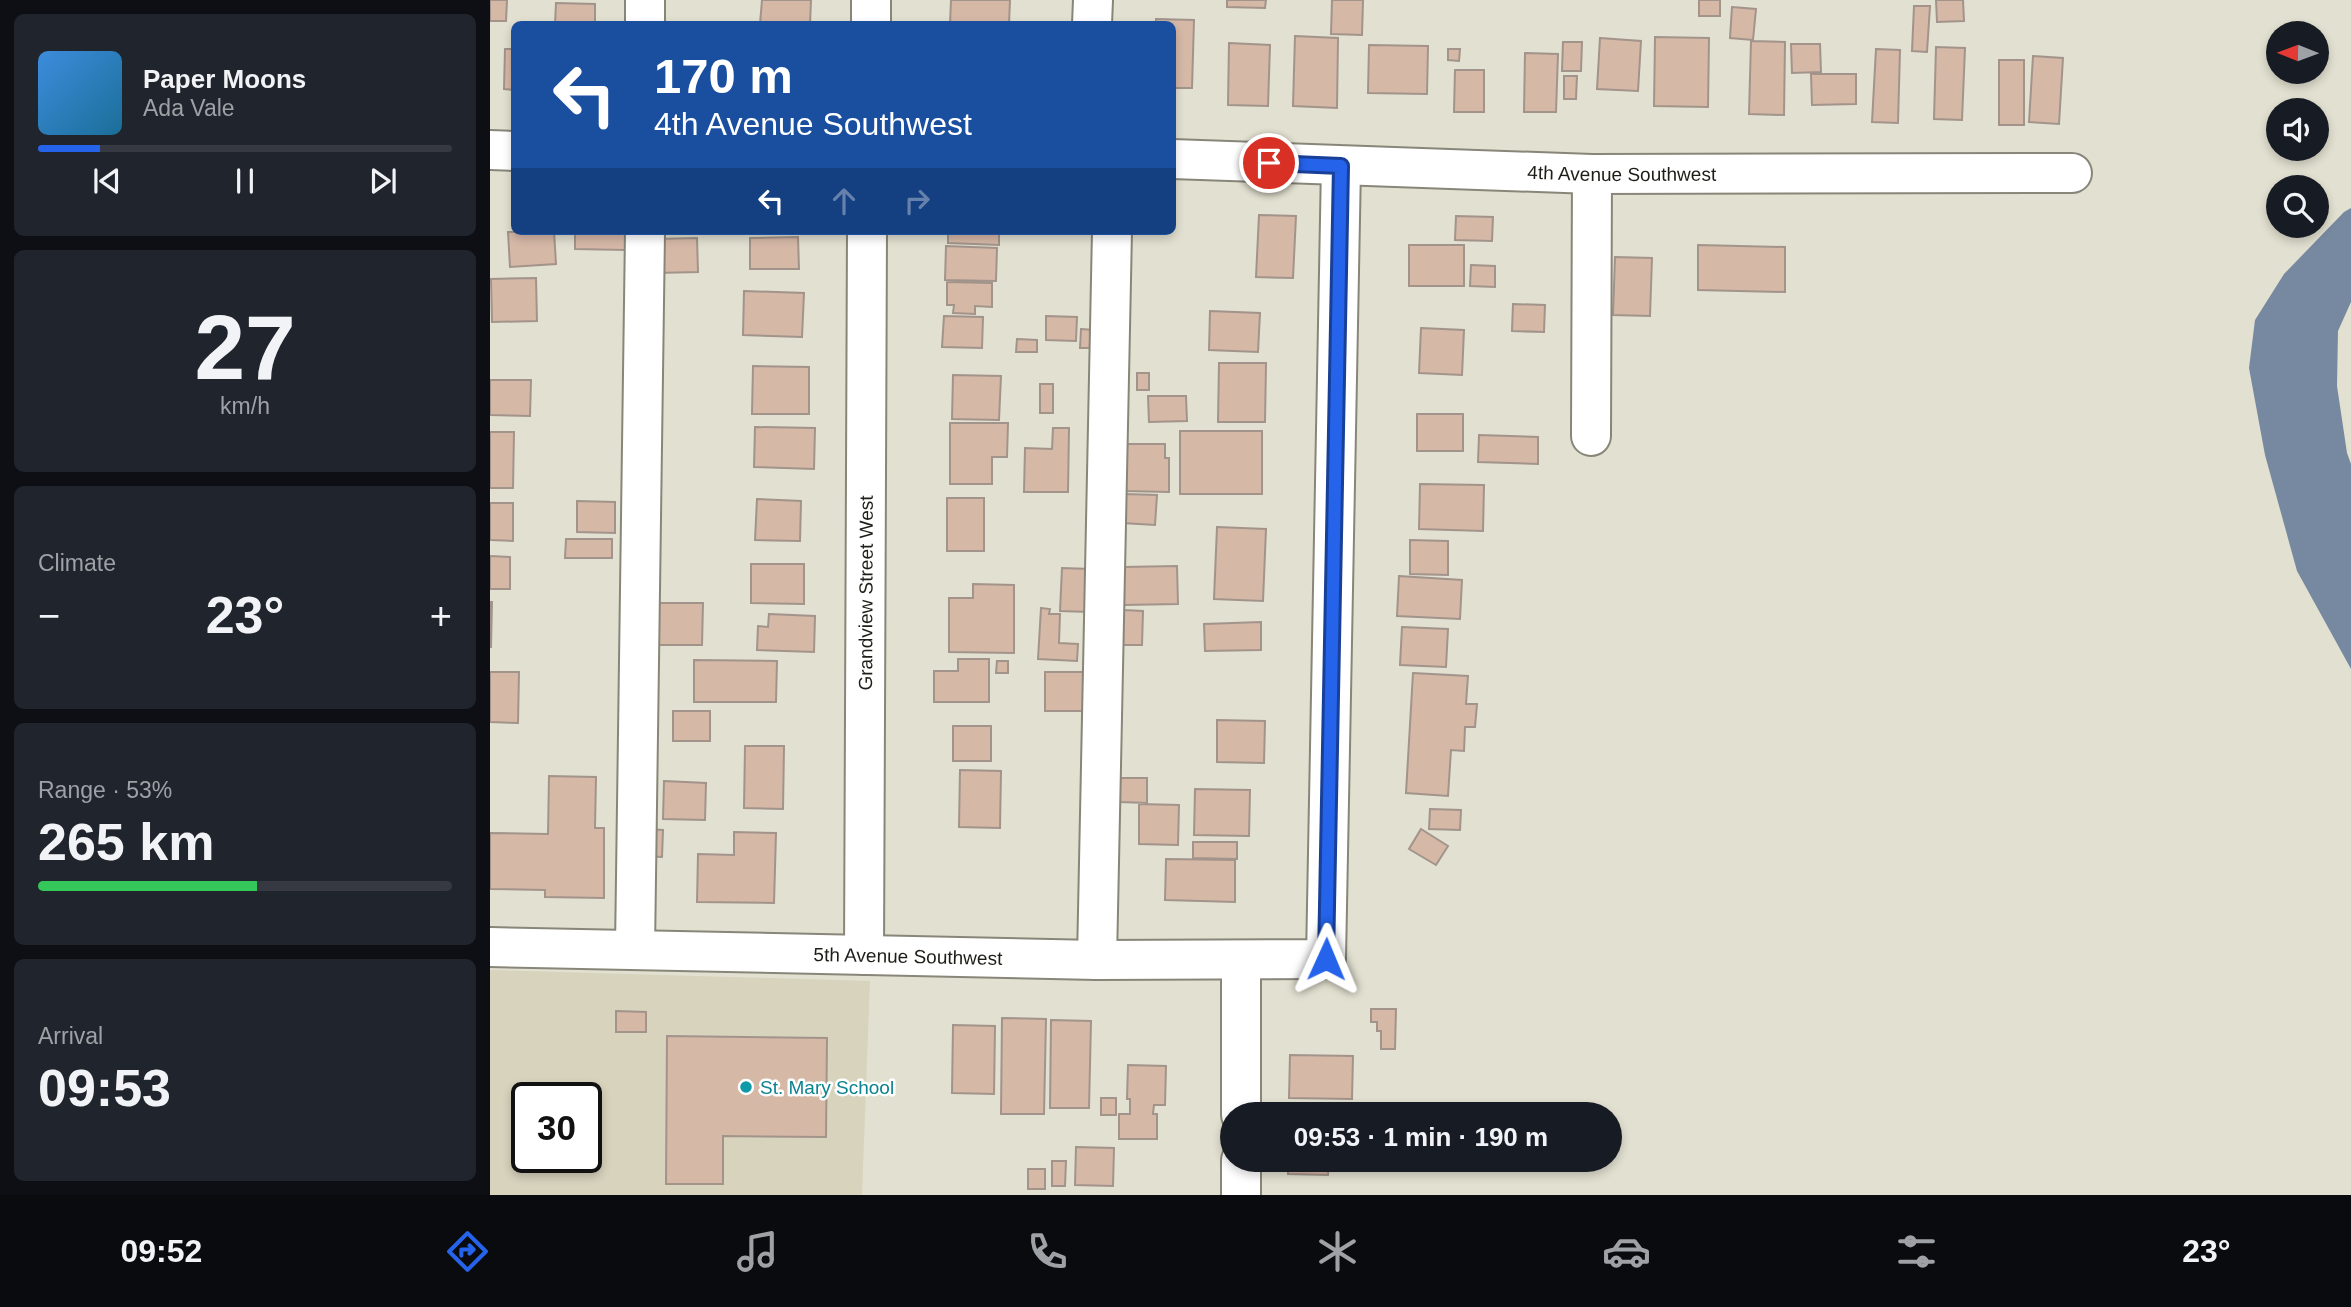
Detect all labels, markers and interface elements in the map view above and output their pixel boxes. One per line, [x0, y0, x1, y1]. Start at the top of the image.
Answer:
north arrow [2266, 21, 2329, 84]
map controls [2266, 21, 2329, 238]
icon: left [539, 49, 630, 140]
text: 170 m [654, 49, 793, 103]
text: Paper Moons [143, 64, 306, 94]
text: Ada Vale [143, 95, 235, 121]
button: sound [2266, 98, 2329, 161]
text: 4th Avenue Southwest [654, 106, 972, 142]
pin [1239, 133, 1299, 193]
icon: arrive [1250, 144, 1288, 182]
street label: 4th Avenue Southwest [1527, 161, 1717, 185]
icon: previous [88, 162, 126, 200]
icon: pause [226, 162, 264, 200]
icon: next [364, 162, 402, 200]
button: search [2266, 175, 2329, 238]
icon: left [752, 182, 790, 220]
icon: ahead [825, 182, 863, 220]
icon: right [898, 182, 936, 220]
text: 27 [194, 297, 296, 398]
text: km/h [220, 393, 270, 419]
street label: Grandview Street West [855, 495, 876, 691]
text: Climate [38, 550, 116, 576]
text: 23° [206, 586, 284, 644]
text: − [38, 595, 60, 637]
text: + [430, 595, 452, 637]
text: Range · 53% [38, 777, 172, 803]
text: 265 km [38, 813, 214, 871]
position arrow [1289, 922, 1363, 996]
street label: 5th Avenue Southwest [813, 943, 1003, 968]
text: Arrival [38, 1023, 103, 1049]
text: 09:53 [38, 1059, 171, 1117]
place label: St. Mary School [760, 1077, 894, 1098]
marker: St. Mary School [738, 1079, 754, 1095]
speed limit sign: 30 [511, 1082, 602, 1173]
text: 09:53 · 1 min · 190 m [1294, 1122, 1548, 1152]
icon: directions [443, 1227, 492, 1276]
icon: music [733, 1227, 782, 1276]
icon: phone [1023, 1227, 1072, 1276]
icon: climate [1313, 1227, 1362, 1276]
icon: car [1602, 1227, 1651, 1276]
icon: filters [1892, 1227, 1941, 1276]
text: 09:52 [120, 1233, 202, 1269]
text: 23° [2182, 1233, 2231, 1269]

